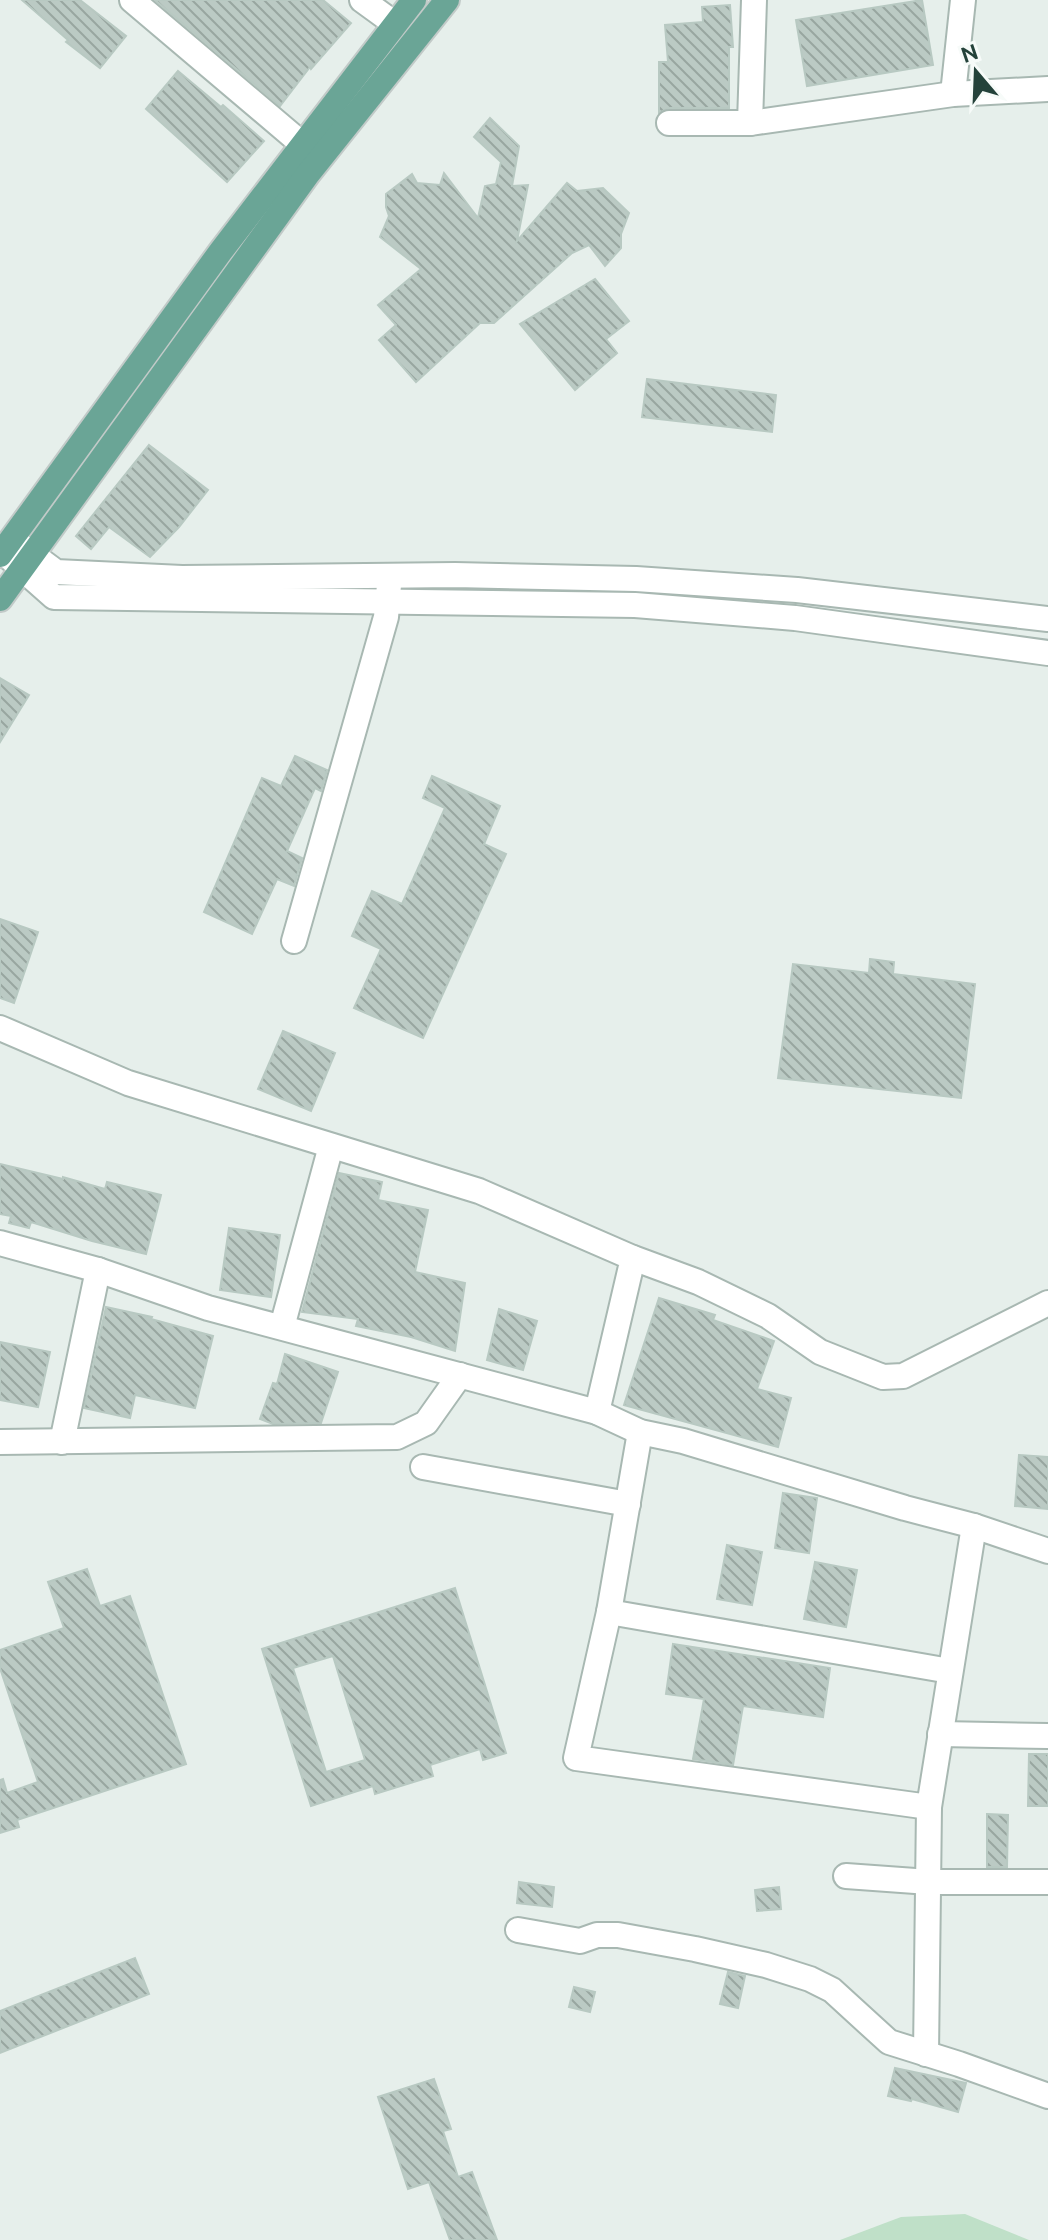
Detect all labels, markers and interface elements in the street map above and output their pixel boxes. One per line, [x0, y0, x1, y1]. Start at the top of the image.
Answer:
north arrow [936, 32, 1016, 112]
text: N [957, 38, 981, 67]

